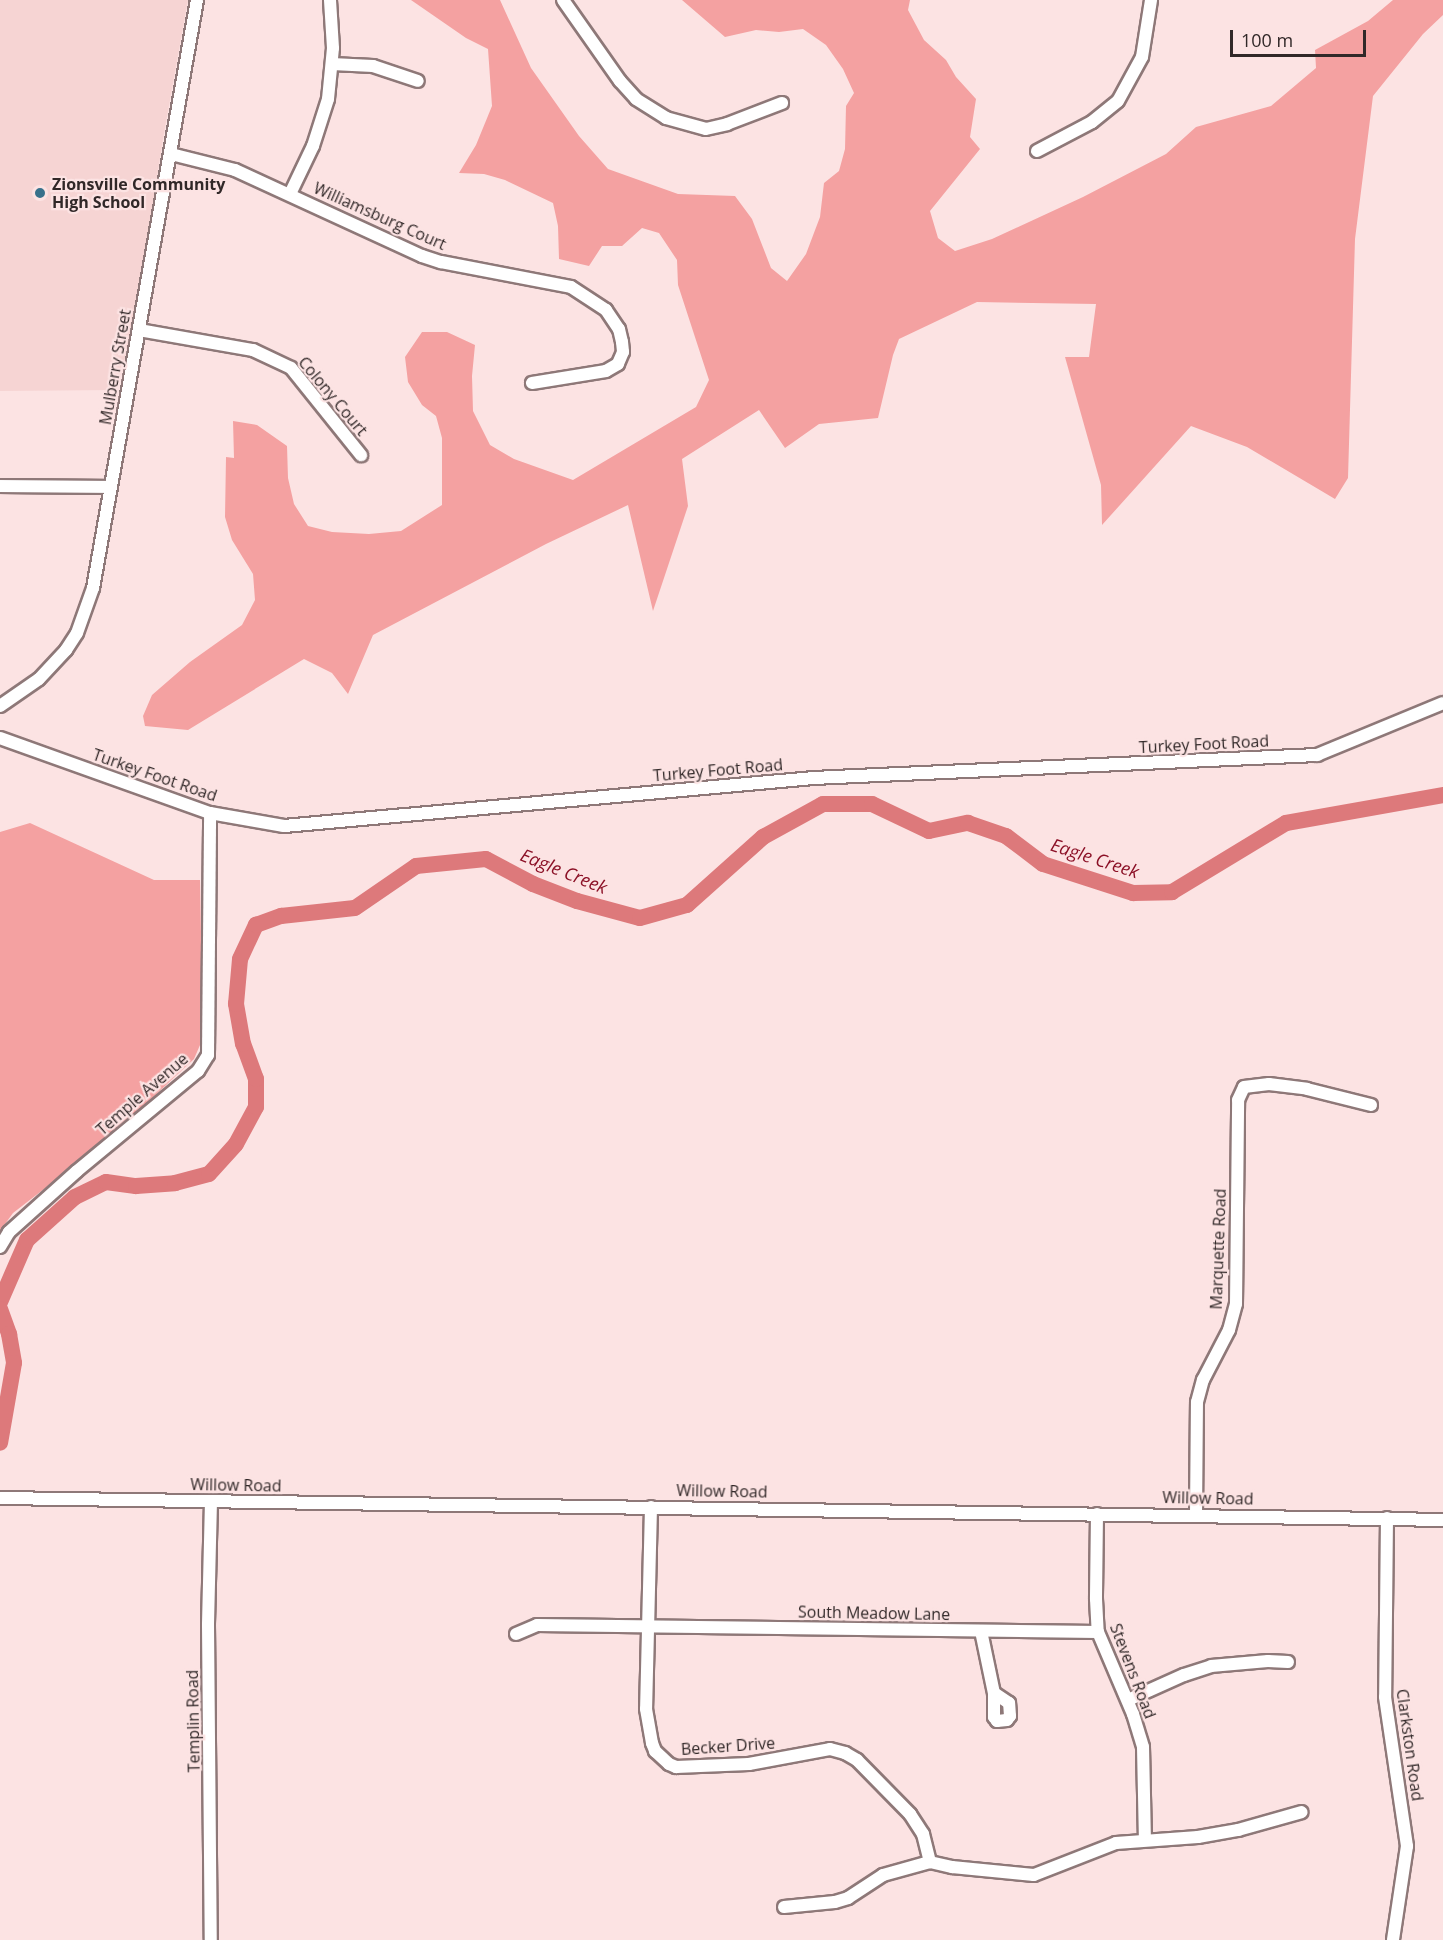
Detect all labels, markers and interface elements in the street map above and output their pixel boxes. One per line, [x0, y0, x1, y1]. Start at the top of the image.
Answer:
scale bar [1233, 18, 1370, 56]
text: 100 m [1241, 28, 1293, 52]
place label: Zionsville Community High School [52, 174, 225, 212]
street label: Williamsburg Court [311, 178, 449, 254]
marker: Zionsville Community High School [33, 186, 47, 200]
street label: Mulberry Street [95, 308, 135, 426]
street label: Colony Court [294, 353, 372, 439]
street label: Turkey Foot Road [1138, 731, 1270, 757]
street label: Turkey Foot Road [90, 745, 220, 805]
street label: Turkey Foot Road [652, 755, 784, 785]
water label: Eagle Creek [1048, 834, 1142, 882]
water label: Eagle Creek [518, 844, 610, 898]
street label: Temple Avenue [92, 1049, 192, 1139]
street label: Marquette Road [1206, 1188, 1230, 1310]
street label: Willow Road [190, 1475, 282, 1495]
street label: Willow Road [676, 1481, 768, 1501]
street label: Willow Road [1162, 1488, 1254, 1508]
street label: South Meadow Lane [798, 1602, 950, 1624]
street label: Stevens Road [1106, 1621, 1160, 1721]
street label: Templin Road [183, 1670, 203, 1772]
street label: Clarkston Road [1393, 1688, 1427, 1802]
street label: Becker Drive [680, 1733, 776, 1759]

